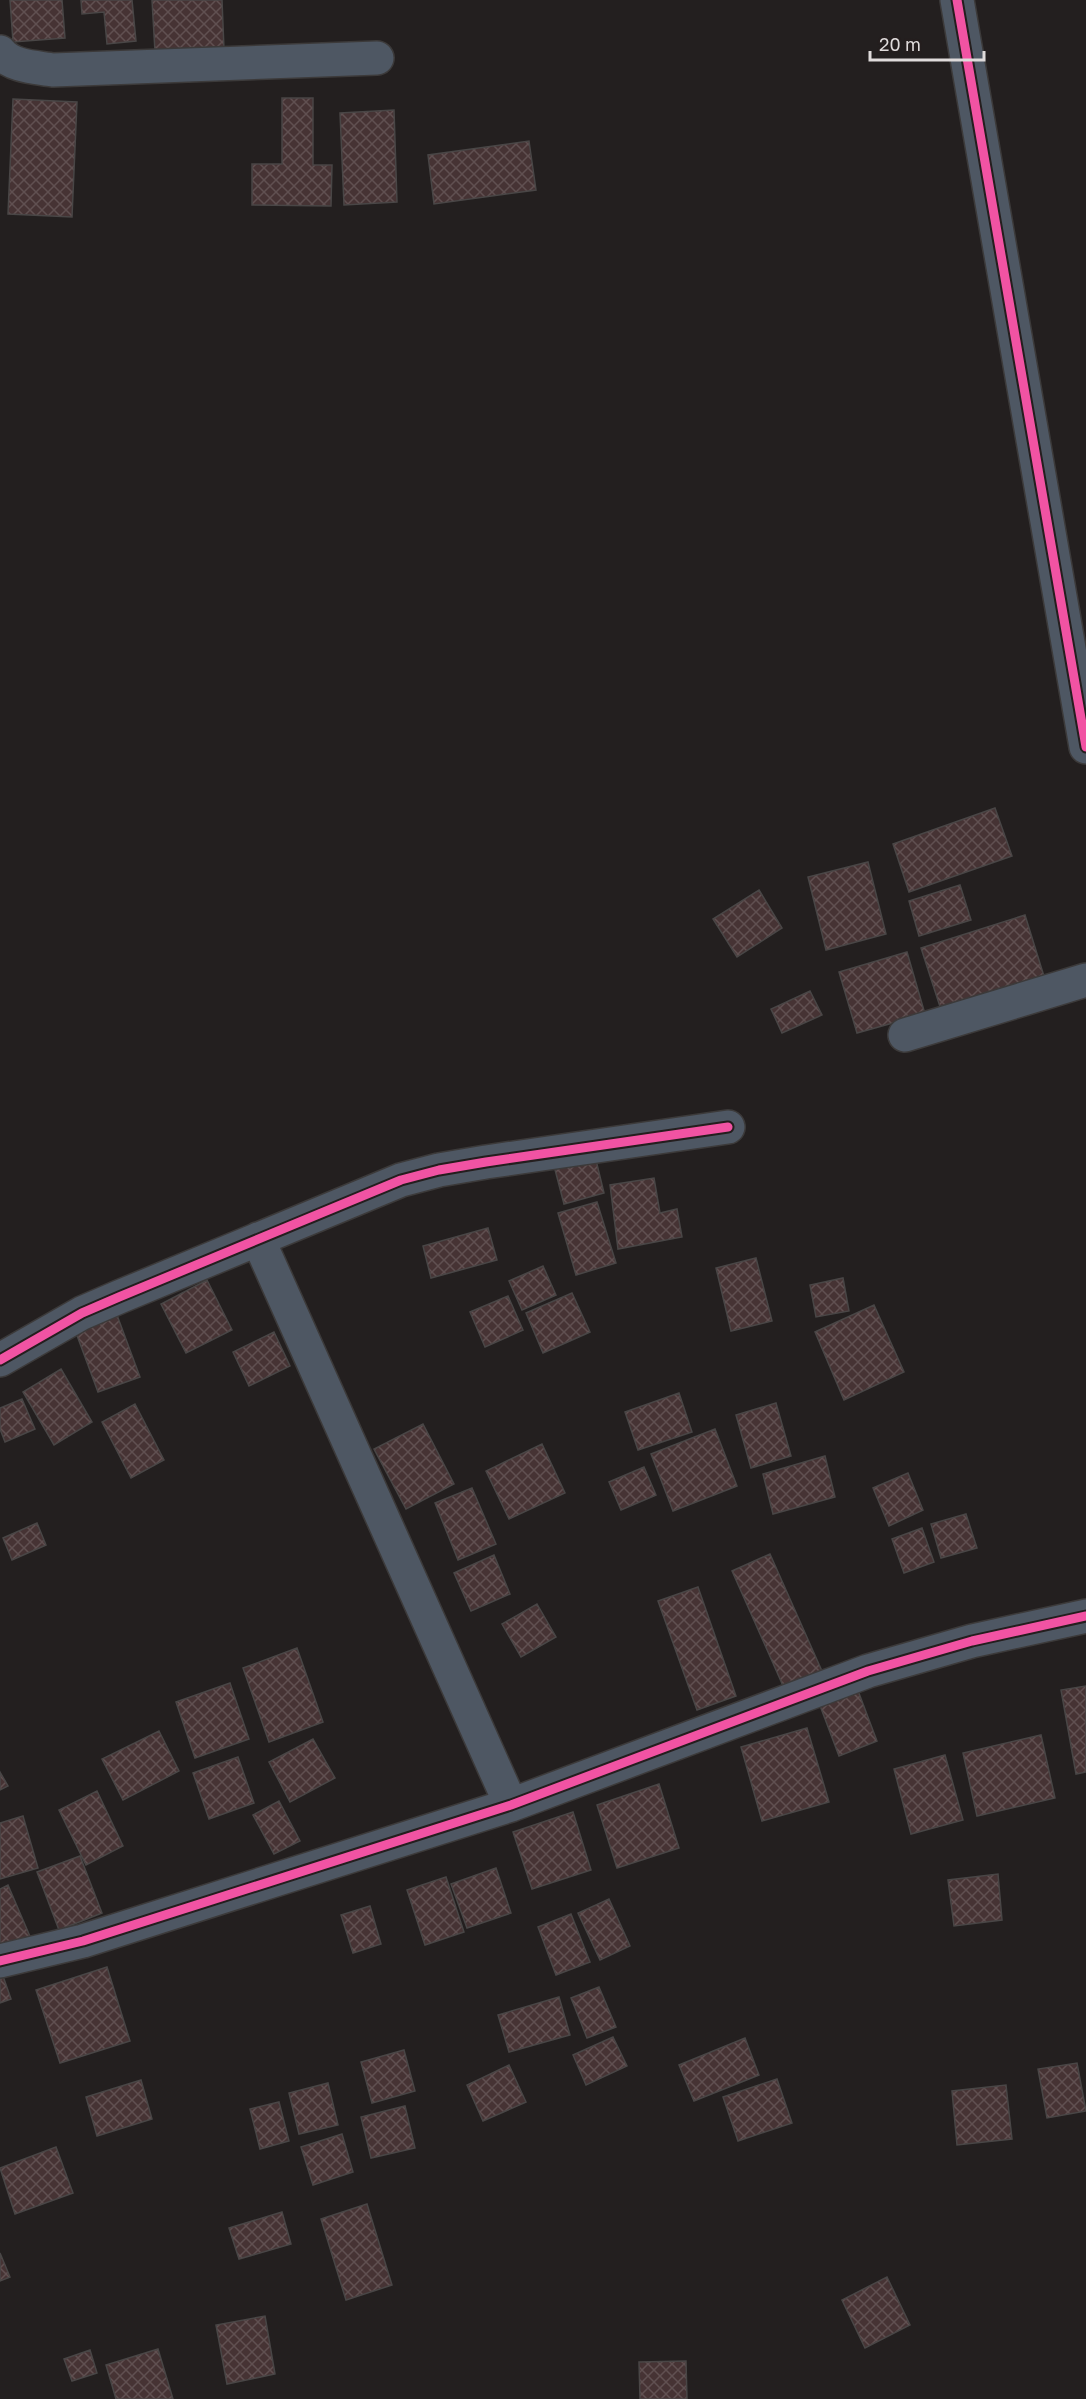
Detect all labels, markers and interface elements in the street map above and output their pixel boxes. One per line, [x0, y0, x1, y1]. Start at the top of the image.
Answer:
scale bar [870, 24, 984, 62]
text: 20 m [879, 33, 921, 55]

